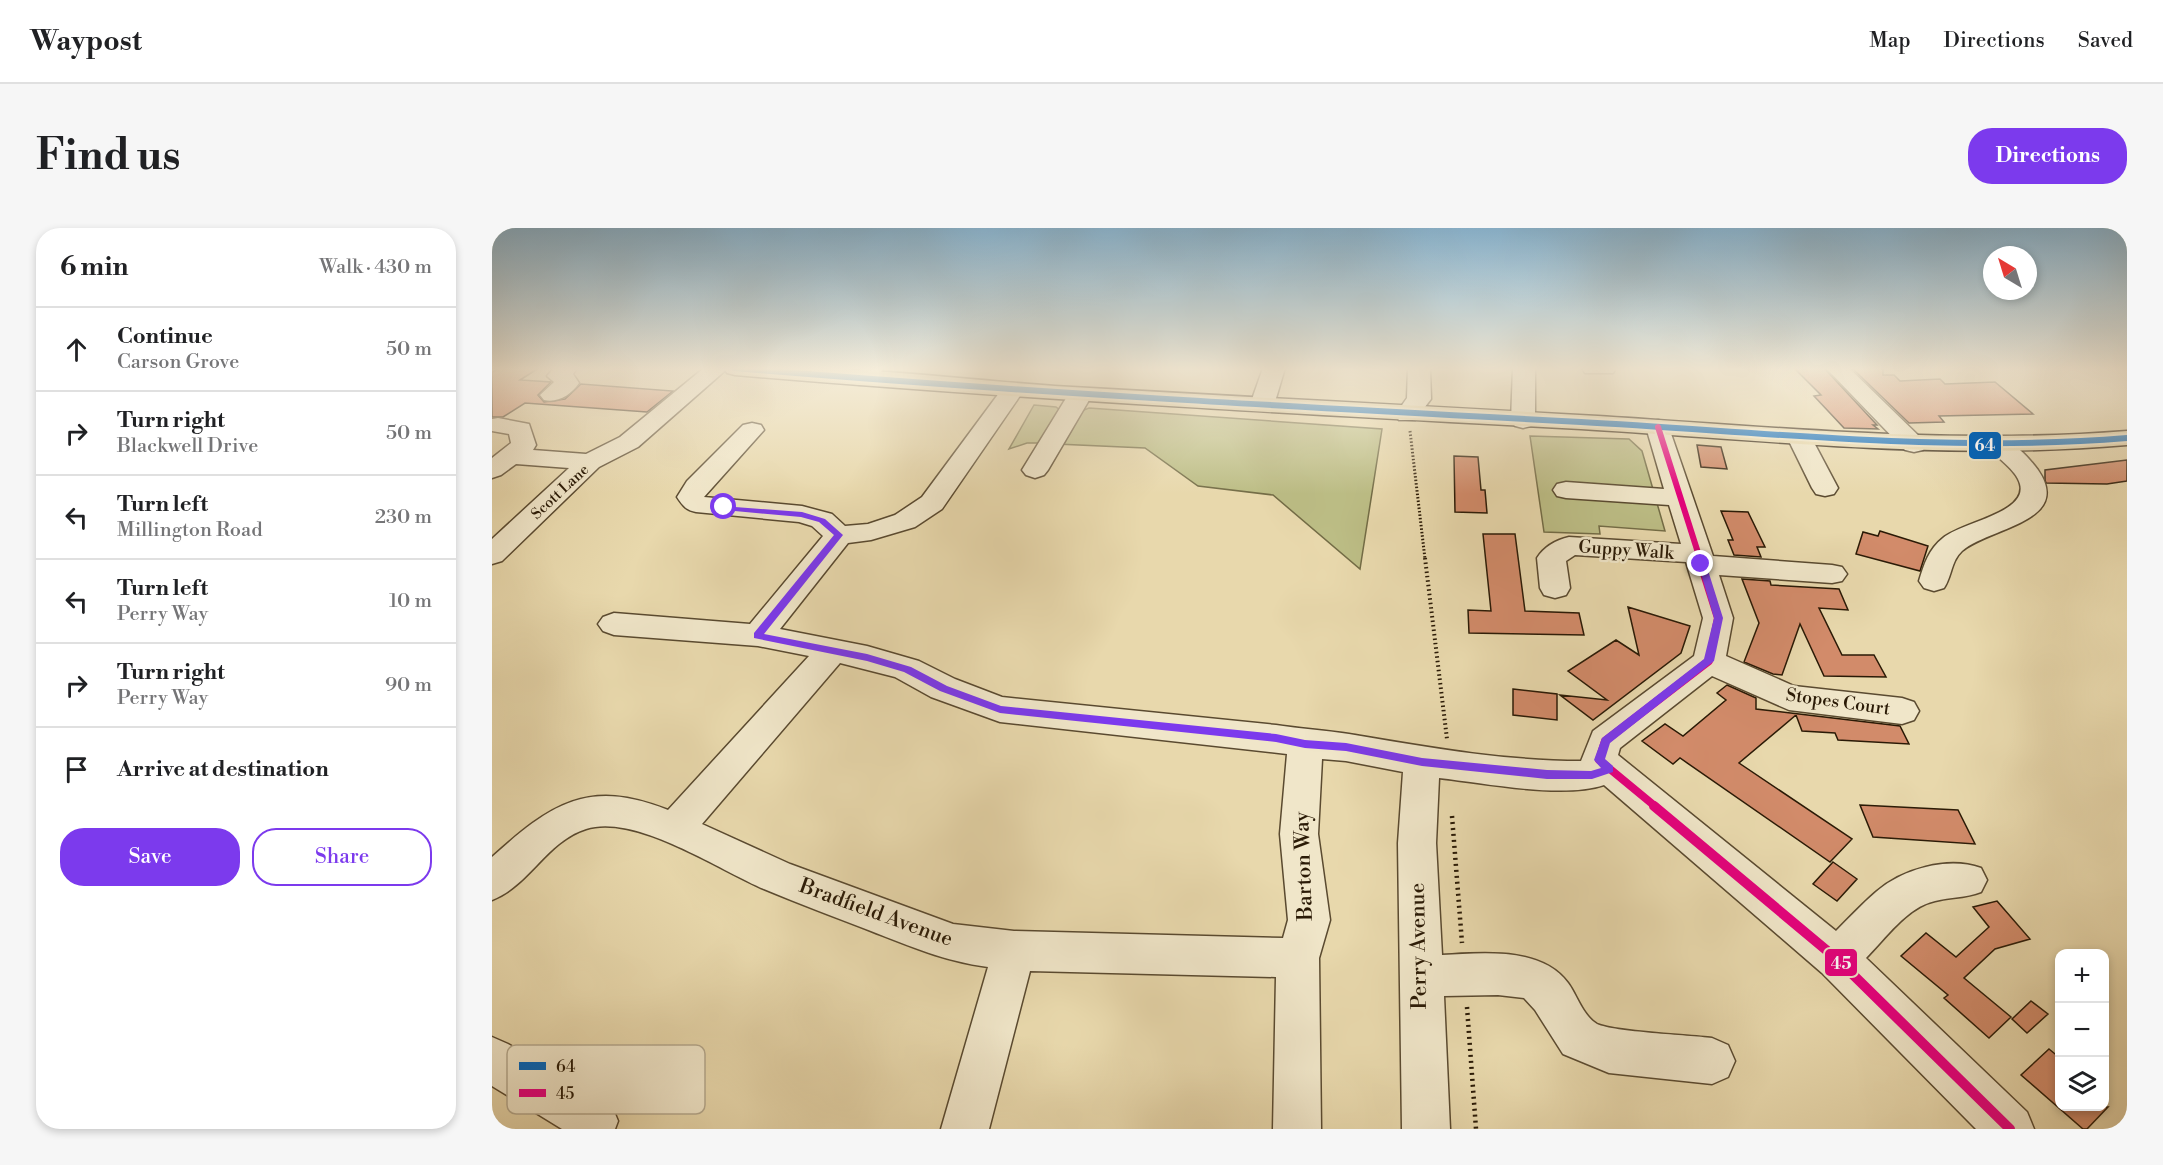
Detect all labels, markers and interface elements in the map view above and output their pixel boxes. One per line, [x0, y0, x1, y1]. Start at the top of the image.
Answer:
text: Waypost [30, 24, 142, 59]
text: Map [1869, 28, 1911, 54]
text: Directions [1944, 28, 2045, 54]
text: Saved [2078, 28, 2133, 54]
button: Directions [1968, 128, 2127, 184]
text: Find us [36, 130, 180, 183]
north arrow [1983, 246, 2037, 300]
text: 6 min [60, 251, 128, 283]
text: Walk · 430 m [319, 255, 432, 280]
text: Continue [117, 323, 213, 350]
icon: ahead [60, 333, 93, 366]
text: 50 m [386, 337, 432, 362]
text: Carson Grove [117, 350, 239, 375]
text: Turn right [117, 407, 225, 434]
icon: right [60, 417, 93, 450]
text: 50 m [386, 421, 432, 446]
line badge: 64 [1968, 431, 2002, 460]
text: Blackwell Drive [117, 434, 258, 459]
text: 64 [1974, 436, 1996, 456]
street label: Scott Lane [527, 460, 593, 524]
text: Turn left [117, 491, 208, 518]
route start [710, 493, 736, 519]
icon: left [60, 501, 93, 534]
text: 230 m [375, 505, 432, 530]
text: Millington Road [117, 518, 263, 543]
street label: Guppy Walk [1578, 535, 1676, 565]
route end [1687, 550, 1713, 576]
text: Turn left [117, 575, 208, 602]
icon: left [60, 585, 93, 618]
text: 10 m [389, 589, 432, 614]
text: Perry Way [117, 602, 208, 627]
text: Turn right [117, 659, 225, 686]
icon: right [60, 669, 93, 702]
text: 90 m [385, 673, 432, 698]
street label: Stopes Court [1784, 683, 1892, 721]
text: Perry Way [117, 686, 208, 711]
icon: arrive [60, 753, 93, 786]
text: Arrive at destination [117, 756, 329, 783]
street label: Barton Way [1289, 810, 1319, 922]
button: Save [60, 828, 240, 886]
button: Share [252, 828, 432, 886]
street label: Bradfield Avenue [795, 873, 956, 953]
street label: Perry Avenue [1405, 882, 1433, 1010]
line badge: 45 [1824, 948, 1858, 977]
map controls [2055, 949, 2109, 1111]
button: + [2055, 949, 2109, 1003]
text: 45 [1831, 954, 1851, 974]
button: − [2055, 1003, 2109, 1057]
legend [507, 1045, 705, 1114]
text: 64 [556, 1057, 576, 1077]
button: layers [2055, 1057, 2109, 1111]
text: 45 [556, 1084, 575, 1104]

